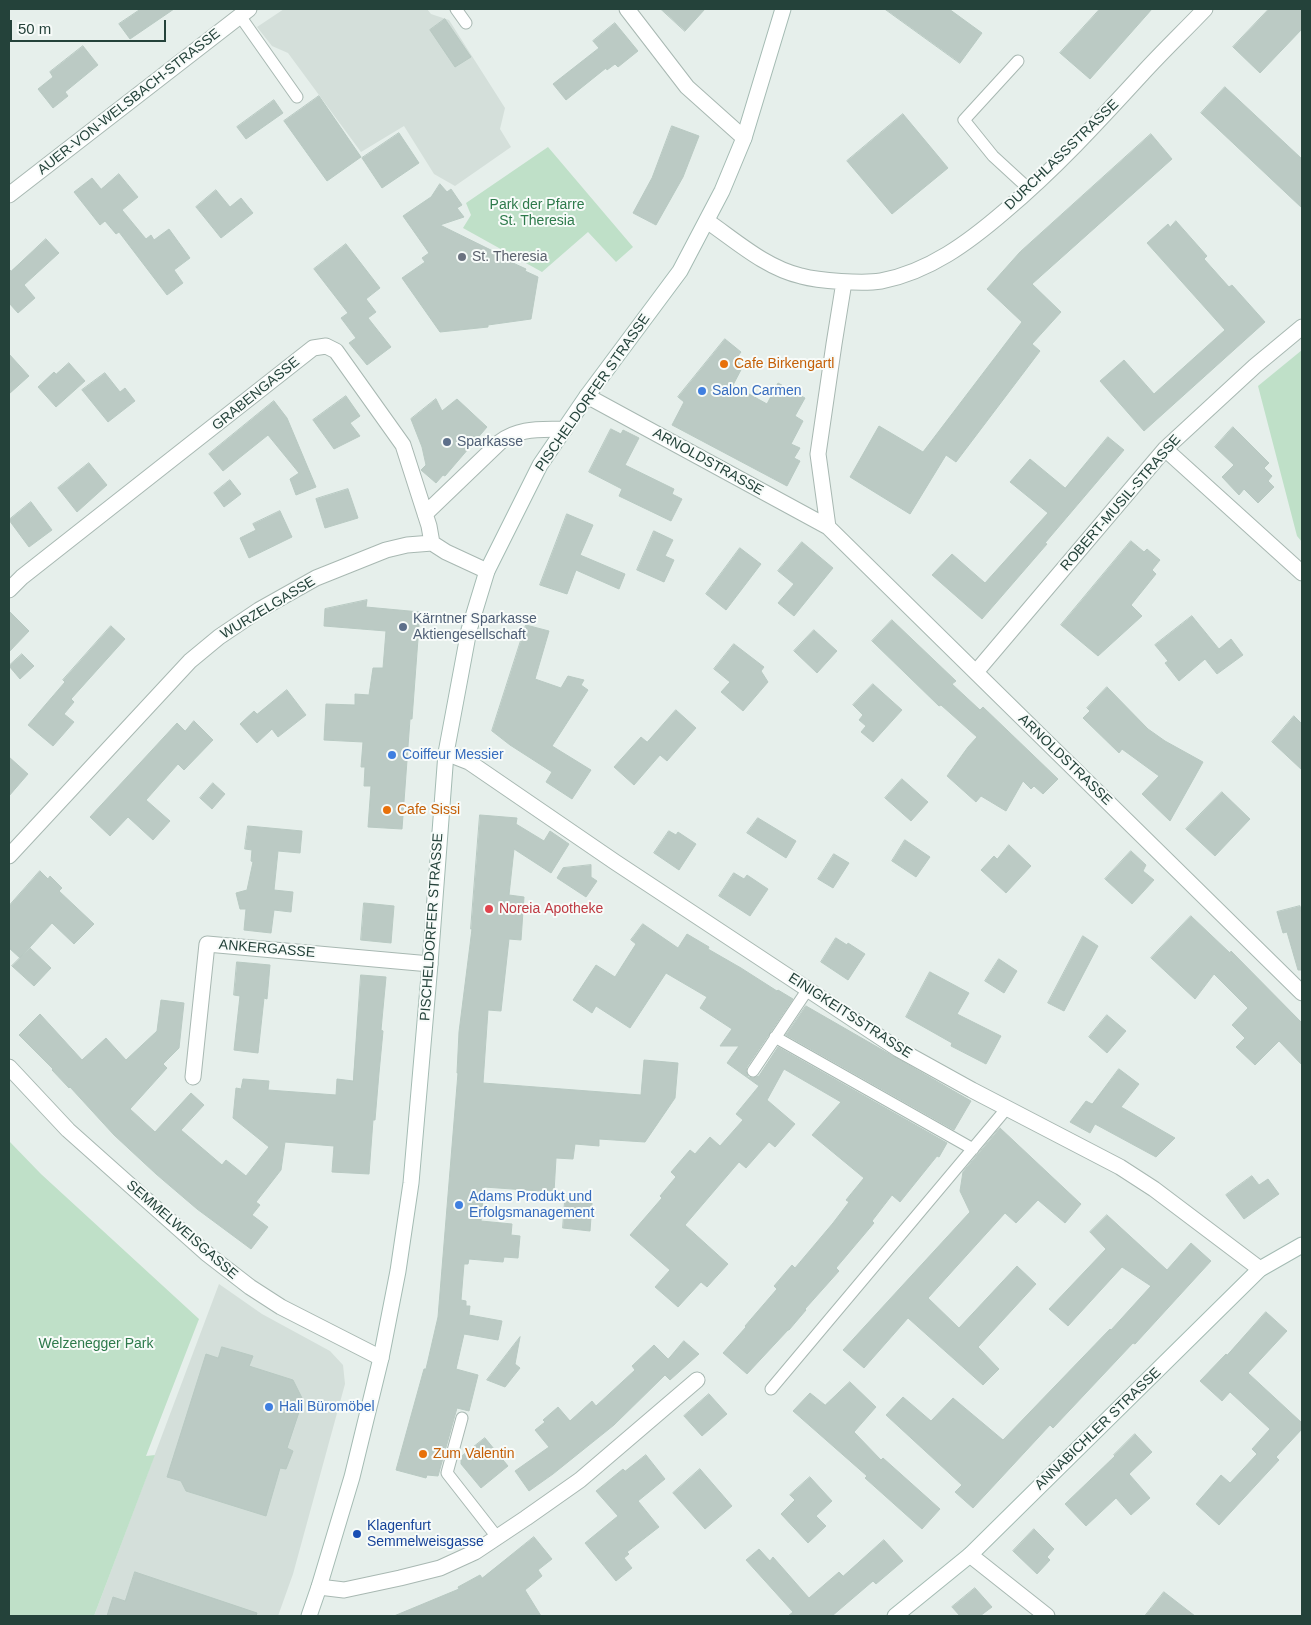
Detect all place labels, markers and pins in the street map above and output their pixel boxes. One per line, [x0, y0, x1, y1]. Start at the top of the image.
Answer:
place label: St. Theresia [472, 249, 547, 265]
marker: St. Theresia [456, 251, 468, 263]
place label: Cafe Birkengartl [734, 356, 834, 372]
marker: Cafe Birkengartl [718, 358, 730, 370]
place label: Salon Carmen [712, 383, 801, 399]
marker: Salon Carmen [696, 385, 708, 397]
place label: Sparkasse [457, 434, 523, 450]
marker: Sparkasse [441, 436, 453, 448]
place label: Kärntner Sparkasse Aktiengesellschaft [413, 611, 537, 644]
marker: Kärntner Sparkasse Aktiengesellschaft [397, 621, 409, 633]
place label: Coiffeur Messier [402, 747, 504, 763]
marker: Coiffeur Messier [386, 749, 398, 761]
place label: Cafe Sissi [397, 802, 460, 818]
marker: Cafe Sissi [381, 804, 393, 816]
place label: Noreia Apotheke [499, 901, 603, 917]
marker: Noreia Apotheke [483, 903, 495, 915]
place label: Adams Produkt und Erfolgsmanagement [469, 1189, 594, 1222]
marker: Adams Produkt und Erfolgsmanagement [453, 1199, 465, 1211]
place label: Hali Büromöbel [279, 1399, 375, 1415]
marker: Hali Büromöbel [263, 1401, 275, 1413]
place label: Zum Valentin [433, 1446, 514, 1462]
marker: Zum Valentin [417, 1448, 429, 1460]
place label: Klagenfurt Semmelweisgasse [367, 1518, 484, 1550]
marker: Klagenfurt Semmelweisgasse [351, 1528, 363, 1540]

